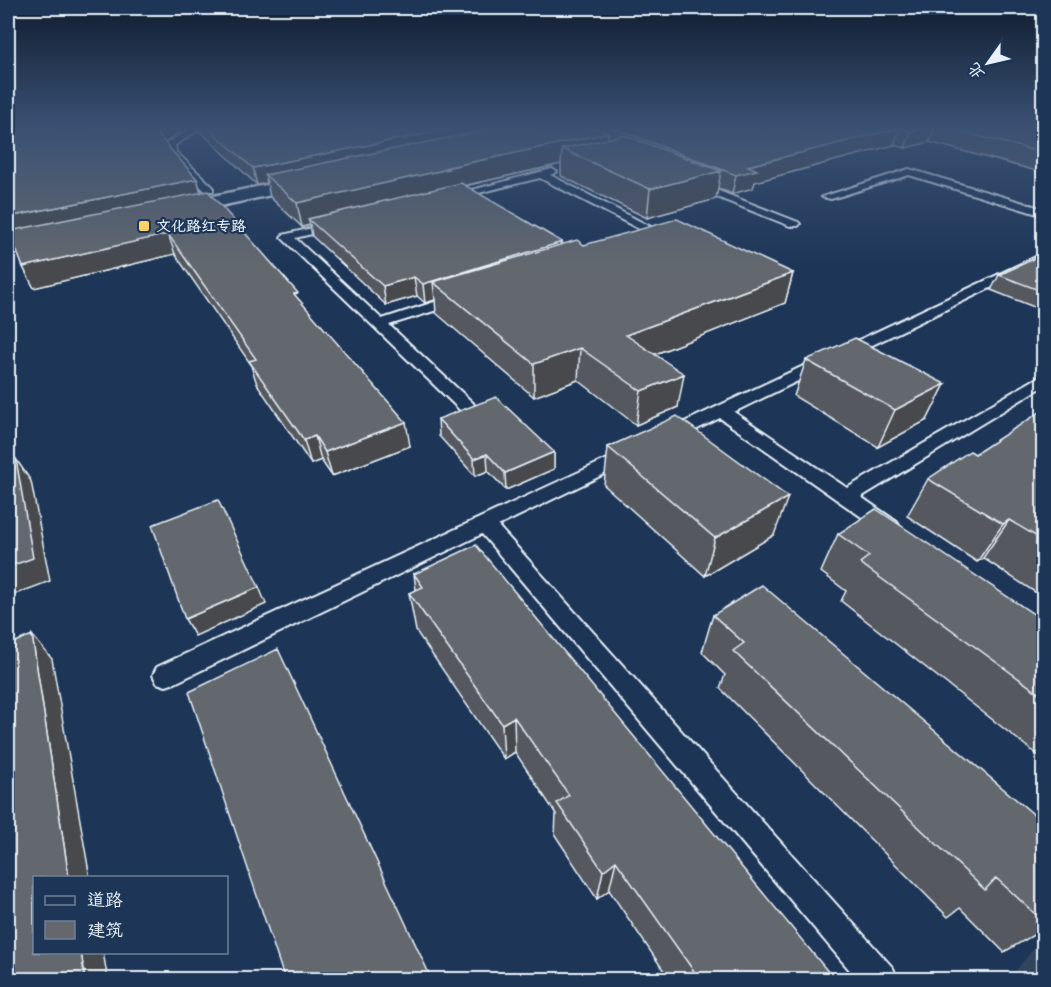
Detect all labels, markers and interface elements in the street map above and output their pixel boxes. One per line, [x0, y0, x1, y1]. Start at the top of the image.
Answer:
north arrow [958, 33, 1018, 93]
text: 北 [959, 56, 992, 86]
place label: 文化路红专路 [156, 213, 246, 239]
marker: 文化路红专路 [137, 219, 151, 233]
legend [33, 876, 228, 954]
text: 道路 [87, 884, 123, 916]
text: 建筑 [87, 914, 123, 946]

